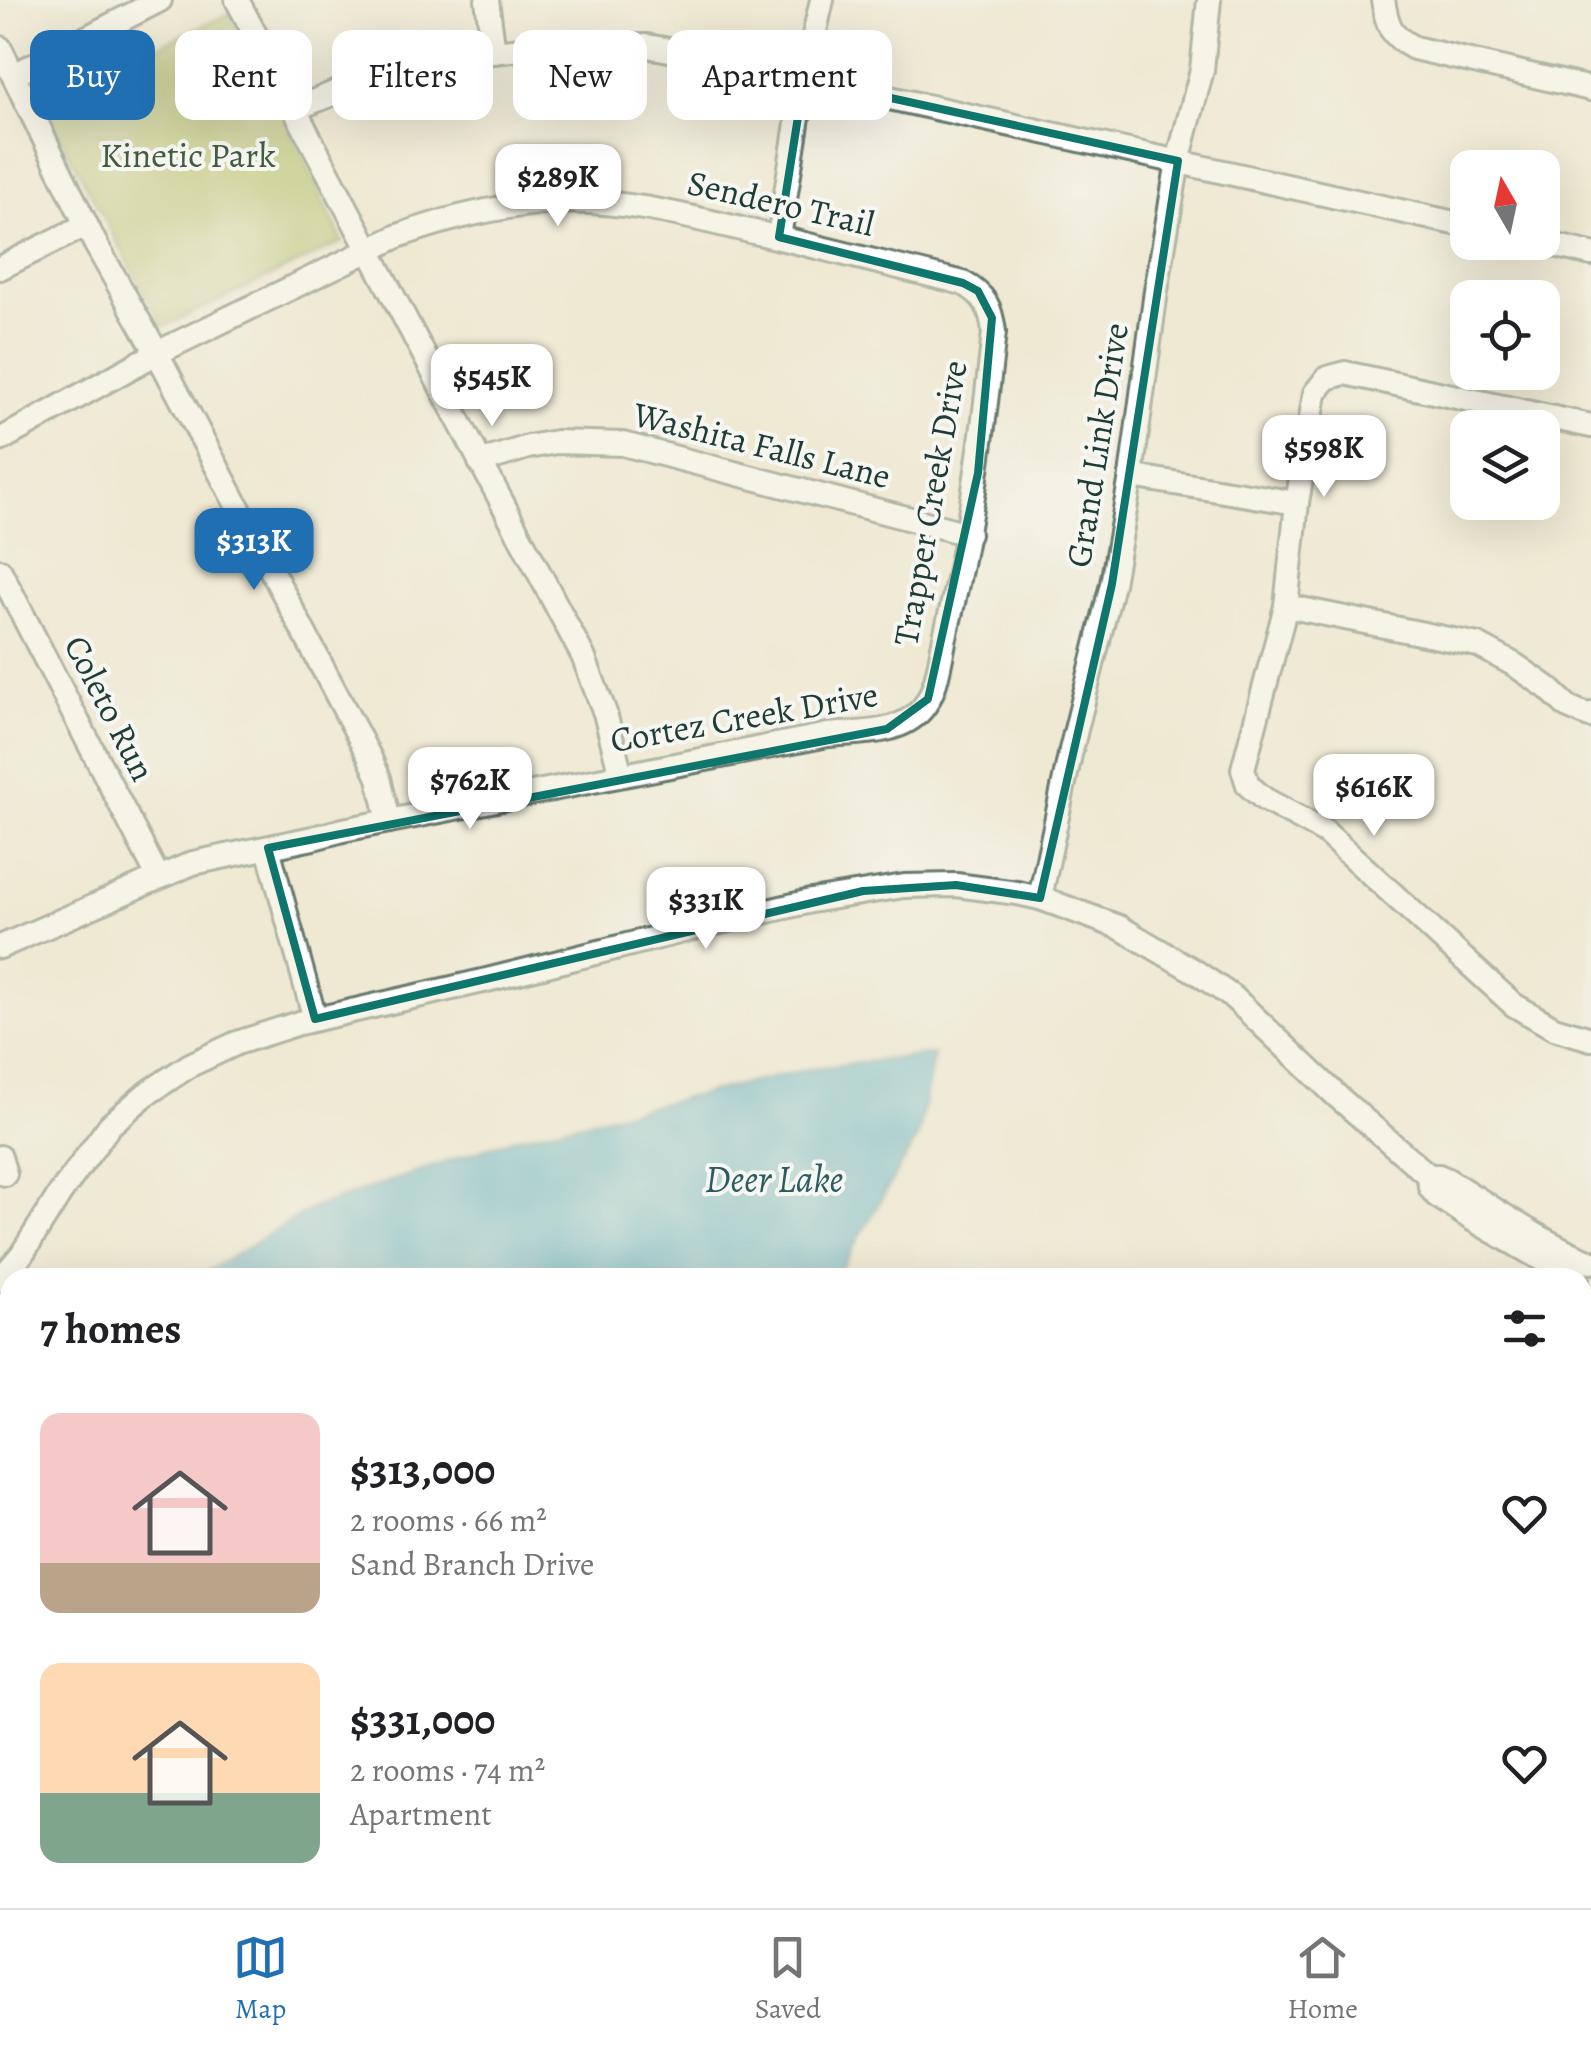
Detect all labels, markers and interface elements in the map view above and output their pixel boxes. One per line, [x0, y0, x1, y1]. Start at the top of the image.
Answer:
chip: Buy [30, 30, 155, 120]
chip: Rent [175, 30, 312, 120]
chip: Filters [332, 30, 493, 120]
chip: New [513, 30, 647, 120]
chip: Apartment [667, 30, 892, 120]
park label: Kinetic Park [100, 131, 276, 179]
pin: $289K [488, 144, 628, 229]
north arrow [1450, 150, 1560, 260]
map controls [1450, 150, 1560, 520]
text: $289K [517, 154, 599, 198]
street label: Sendero Trail [683, 158, 879, 248]
button: locate [1450, 280, 1560, 390]
street label: Grand Link Drive [1054, 319, 1140, 571]
pin: $545K [422, 344, 562, 429]
text: $545K [453, 354, 531, 398]
street label: Trapper Creek Drive [881, 357, 979, 649]
street label: Washita Falls Lane [627, 390, 896, 500]
button: layers [1450, 410, 1560, 520]
pin: $598K [1254, 415, 1394, 500]
text: $598K [1284, 425, 1364, 469]
pin: $313K [184, 508, 324, 593]
text: $313K [217, 518, 291, 562]
street label: Coleto Run [53, 627, 167, 789]
street label: Cortez Creek Drive [606, 670, 882, 764]
pin: $762K [400, 747, 540, 832]
pin: $616K [1304, 754, 1444, 839]
text: $762K [430, 757, 510, 801]
text: $616K [1335, 764, 1413, 808]
pin: $331K [636, 867, 776, 952]
text: $331K [669, 877, 743, 921]
water label: Deer Lake [705, 1153, 843, 1205]
text: 7 homes [40, 1300, 181, 1357]
icon: filters [1497, 1301, 1552, 1356]
text: $313,000 [350, 1441, 495, 1498]
icon: home [120, 1453, 240, 1573]
icon: heart [1497, 1486, 1552, 1541]
text: 2 rooms · 66 m² [350, 1498, 547, 1542]
text: Sand Branch Drive [350, 1542, 594, 1586]
text: $331,000 [350, 1691, 495, 1748]
icon: home [120, 1703, 240, 1823]
icon: heart [1497, 1736, 1552, 1791]
text: 2 rooms · 74 m² [350, 1748, 545, 1792]
text: Apartment [350, 1792, 492, 1836]
tab: Map [233, 1930, 288, 2028]
tab: Saved [755, 1930, 821, 2028]
tab: Home [1287, 1930, 1358, 2028]

